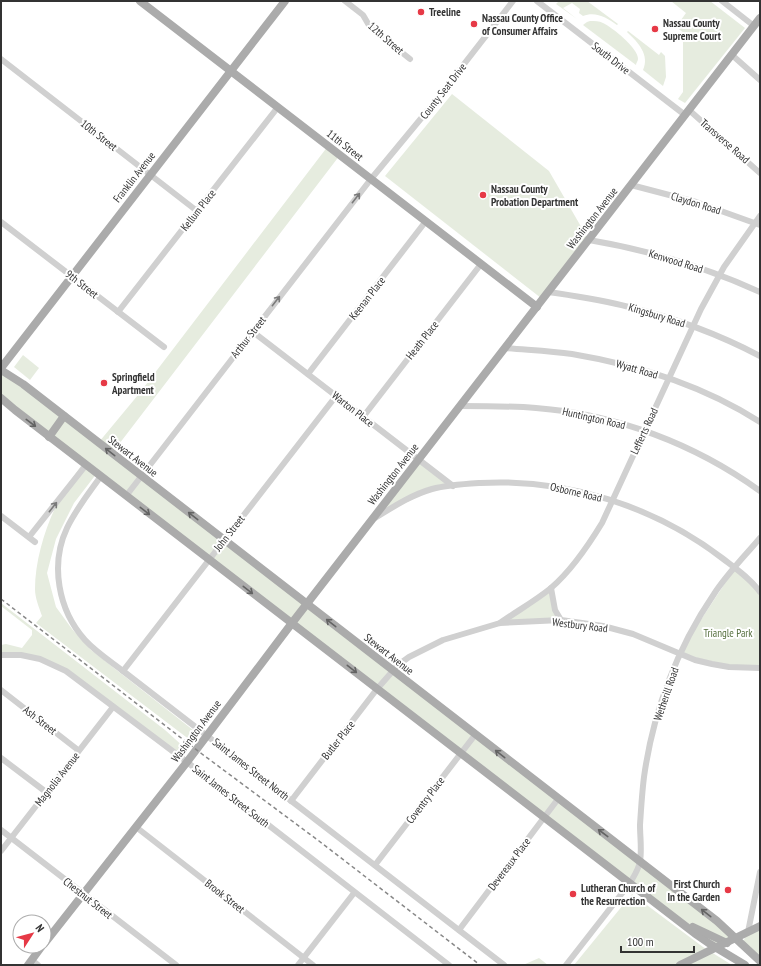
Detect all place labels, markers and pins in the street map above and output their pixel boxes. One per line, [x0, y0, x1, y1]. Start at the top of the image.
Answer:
place label: Treeline [429, 5, 461, 19]
marker: Treeline [416, 7, 426, 17]
place label: Nassau County Office of Consumer Affairs [482, 11, 563, 38]
place label: Nassau County Supreme Court [663, 16, 722, 43]
marker: Nassau County Office of Consumer Affairs [469, 19, 479, 29]
marker: Nassau County Supreme Court [650, 24, 660, 34]
place label: Nassau County Probation Department [491, 182, 579, 209]
marker: Nassau County Probation Department [478, 190, 488, 200]
place label: Springfield Apartment [111, 370, 155, 397]
marker: Springfield Apartment [99, 378, 109, 388]
place label: First Church In the Garden [667, 877, 720, 904]
place label: Lutheran Church of the Resurrection [581, 881, 656, 908]
marker: First Church In the Garden [723, 885, 733, 895]
marker: Lutheran Church of the Resurrection [568, 889, 578, 899]

